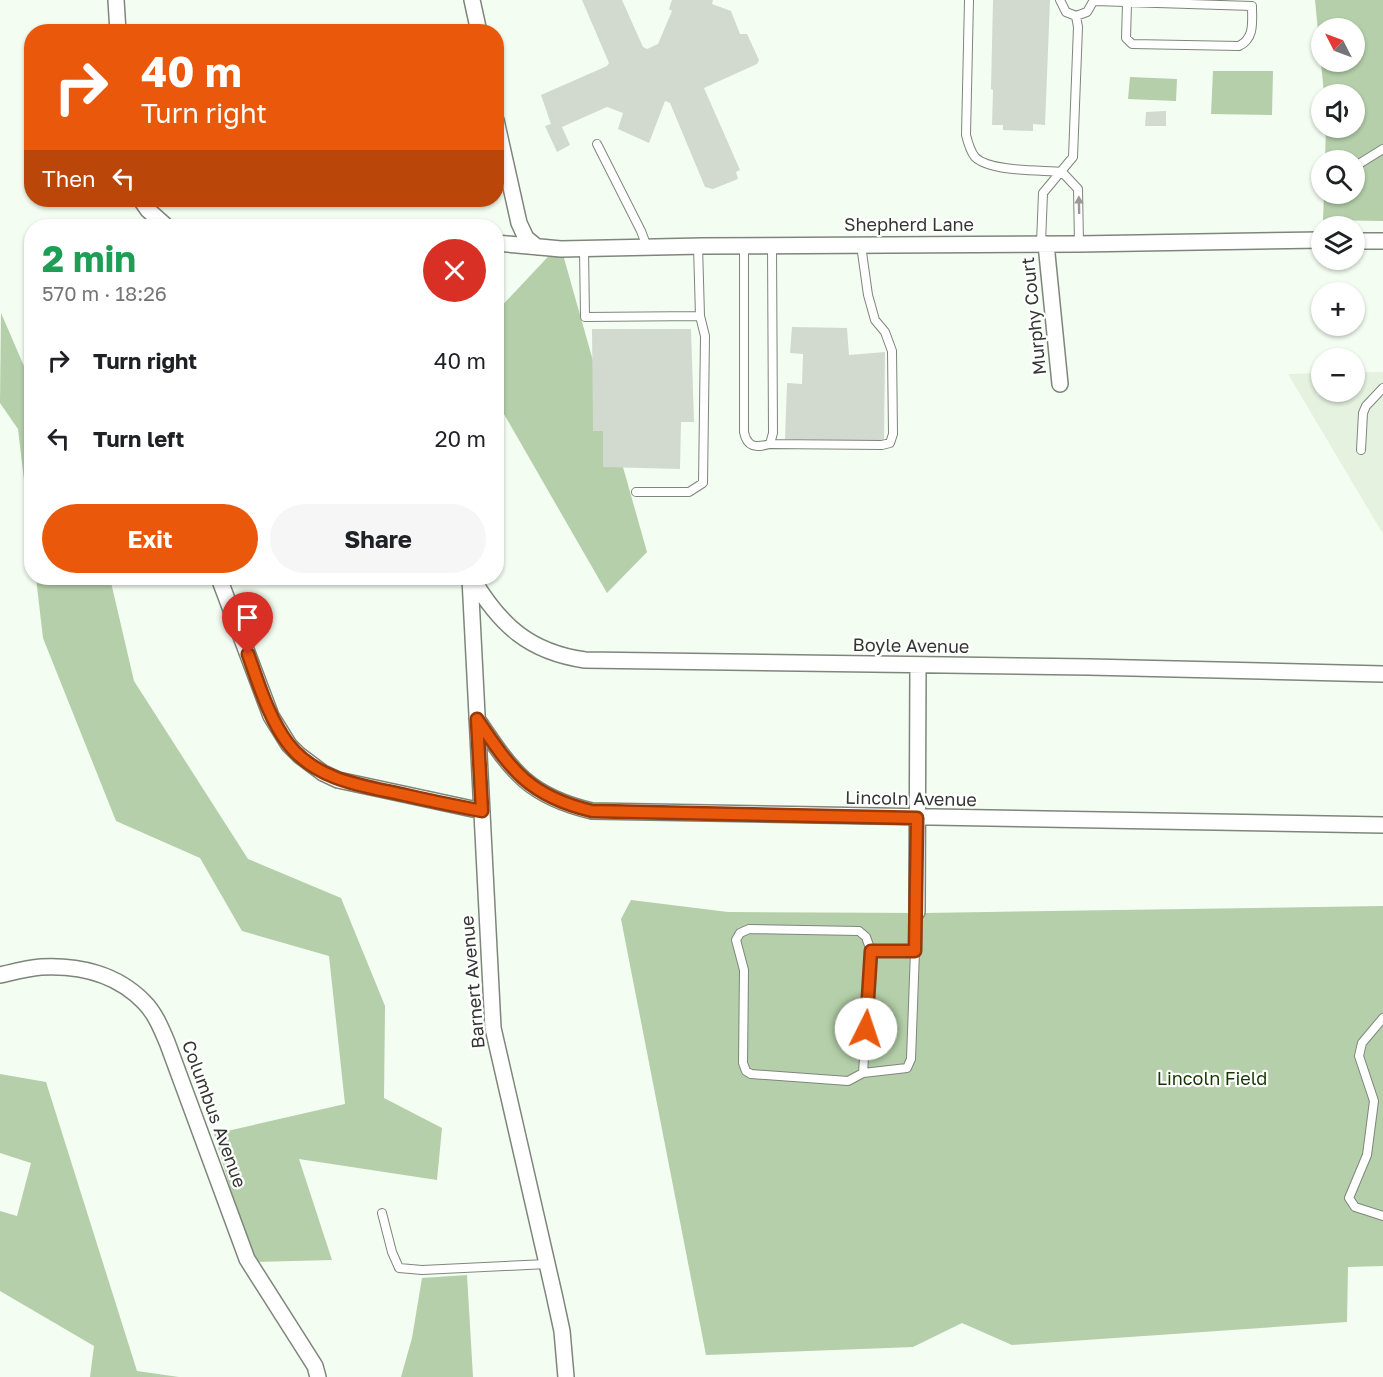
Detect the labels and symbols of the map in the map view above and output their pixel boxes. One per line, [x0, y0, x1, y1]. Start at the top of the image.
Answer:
north arrow [1311, 18, 1365, 72]
one-way arrow [1074, 195, 1084, 214]
street label: Shepherd Lane [844, 213, 974, 235]
street label: Murphy Court [1016, 256, 1050, 376]
pin [222, 592, 273, 654]
street label: Boyle Avenue [853, 633, 970, 657]
street label: Lincoln Avenue [845, 786, 977, 810]
street label: Barnert Avenue [455, 915, 489, 1049]
position arrow [834, 997, 898, 1061]
street label: Columbus Avenue [178, 1037, 252, 1190]
park label: Lincoln Field [1157, 1067, 1267, 1089]

